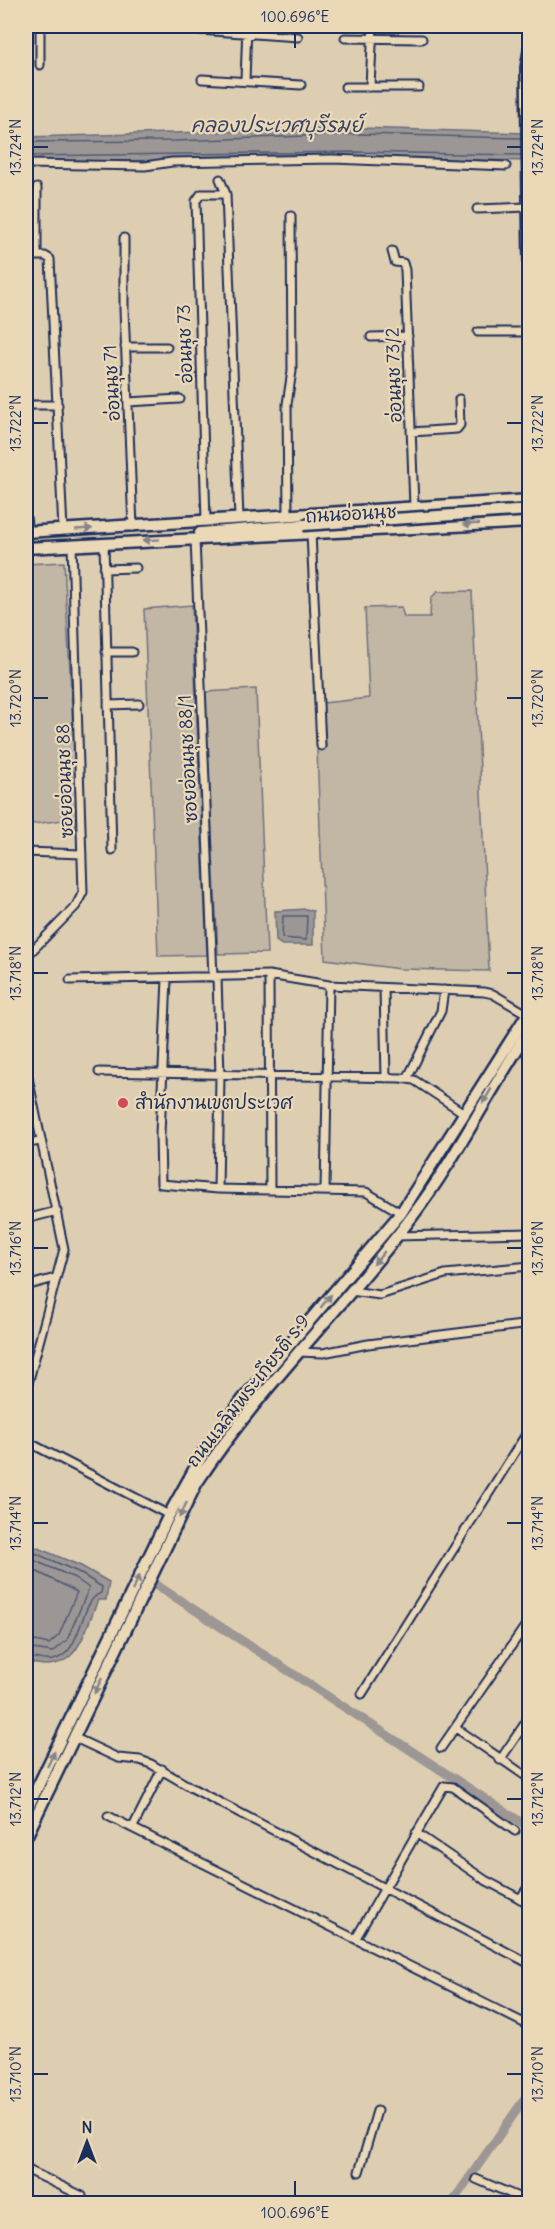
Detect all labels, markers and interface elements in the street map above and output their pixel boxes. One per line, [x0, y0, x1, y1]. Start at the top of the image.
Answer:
text: 100.696°E [261, 7, 329, 26]
water label: คลองประเวศบุรีรมย์ [191, 112, 367, 140]
text: 13.724°N [6, 119, 25, 175]
text: 13.724°N [528, 119, 547, 175]
street label: อ่อนนุช 73 [172, 304, 200, 384]
street label: อ่อนนุช 73/2 [380, 327, 410, 423]
street label: อ่อนนุช 71 [98, 344, 128, 422]
text: 13.722°N [6, 395, 25, 451]
text: 13.722°N [528, 395, 547, 451]
street label: ถนนอ่อนนุช [305, 500, 397, 530]
one-way arrow [462, 520, 481, 529]
one-way arrow [74, 525, 93, 534]
one-way arrow [141, 535, 160, 545]
text: 13.720°N [6, 669, 25, 727]
text: 13.720°N [528, 669, 547, 727]
street label: ซอยอ่อนนุช 88/1 [173, 694, 205, 824]
street label: ซอยอ่อนนุช 88 [51, 723, 81, 839]
text: 13.718°N [6, 946, 25, 1000]
text: 13.718°N [528, 946, 547, 1000]
one-way arrow [482, 1088, 492, 1105]
place label: สำนักงานเขตประเวศ [135, 1091, 294, 1114]
marker: สำนักงานเขตประเวศ [116, 1096, 130, 1110]
text: 13.716°N [6, 1221, 25, 1275]
text: 13.716°N [528, 1221, 547, 1275]
one-way arrow [372, 1250, 385, 1266]
one-way arrow [319, 1294, 332, 1309]
street label: ถนนเฉลิมพระเกียรติ ร.9 [181, 1310, 314, 1472]
text: 13.714°N [6, 1496, 25, 1550]
text: 13.714°N [528, 1496, 547, 1550]
one-way arrow [178, 1502, 187, 1519]
one-way arrow [131, 1575, 140, 1592]
one-way arrow [93, 1678, 102, 1695]
one-way arrow [46, 1750, 56, 1767]
text: 13.712°N [6, 1772, 25, 1826]
text: 13.712°N [528, 1772, 547, 1826]
text: 13.710°N [6, 2046, 25, 2102]
text: 13.710°N [528, 2046, 547, 2102]
north arrow [57, 2112, 117, 2172]
text: N [81, 2117, 93, 2137]
text: 100.696°E [261, 2203, 329, 2222]

